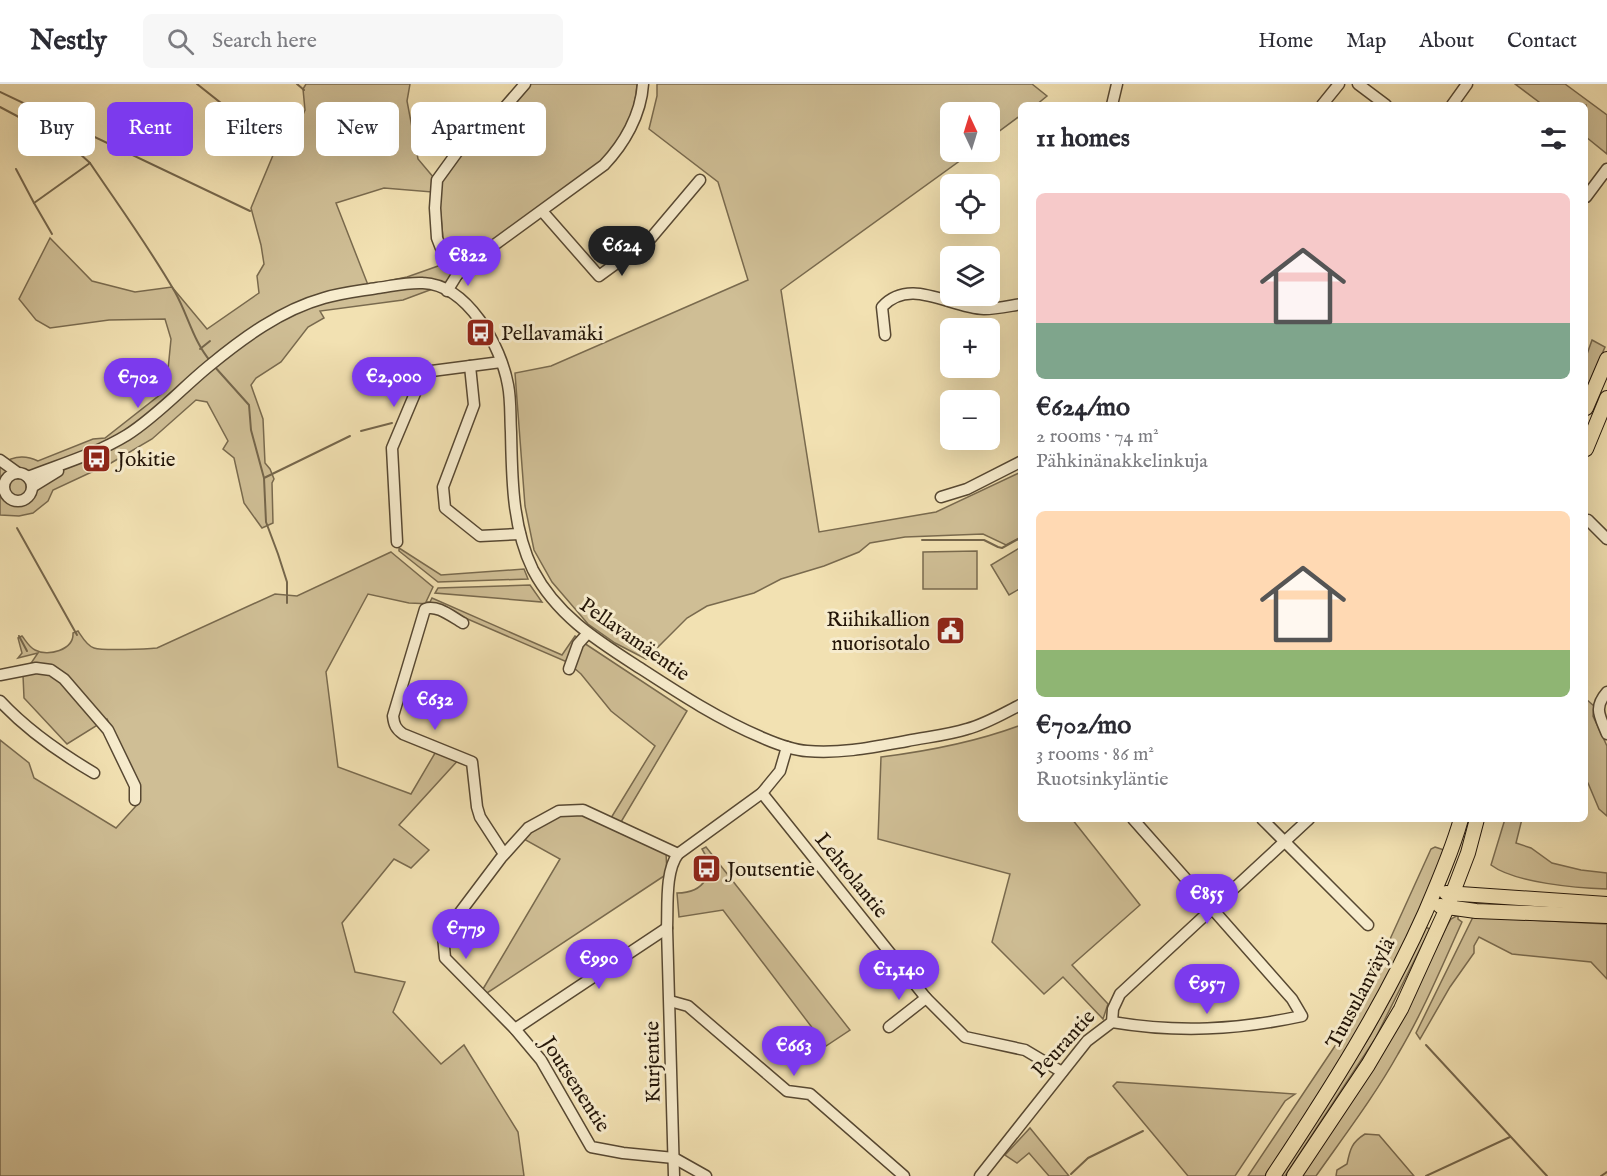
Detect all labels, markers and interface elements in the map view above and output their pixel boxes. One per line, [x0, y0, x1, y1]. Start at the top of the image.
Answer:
search box [143, 14, 563, 68]
text: Nestly [30, 24, 107, 59]
icon: search [164, 25, 197, 58]
text: Search here [212, 27, 317, 55]
text: Home [1258, 28, 1313, 55]
text: Map [1346, 28, 1386, 55]
text: About [1419, 28, 1474, 55]
text: Contact [1507, 28, 1577, 55]
chip: Buy [18, 102, 95, 156]
chip: Rent [107, 102, 193, 156]
chip: Filters [205, 102, 304, 156]
chip: New [316, 102, 399, 156]
chip: Apartment [411, 102, 546, 156]
north arrow [940, 102, 1000, 162]
map controls [940, 102, 1000, 450]
text: 11 homes [1036, 122, 1130, 155]
icon: filters [1537, 122, 1570, 155]
button: locate [940, 174, 1000, 234]
pin: €624 [586, 226, 658, 277]
icon: home [1249, 232, 1357, 340]
text: €624 [602, 233, 642, 258]
pin: €822 [432, 236, 504, 287]
text: €822 [449, 243, 487, 268]
button: layers [940, 246, 1000, 306]
bus stop icon: Pellavamäki [464, 317, 496, 349]
button: + [940, 318, 1000, 378]
place label: Pellavamäki [501, 321, 603, 348]
pin: €2,000 [345, 357, 443, 408]
pin: €702 [102, 358, 174, 409]
text: €2,000 [366, 364, 422, 389]
text: €702 [118, 365, 158, 390]
button: − [940, 390, 1000, 450]
text: €624/mo [1036, 391, 1130, 424]
text: 2 rooms · 74 m² [1036, 424, 1159, 449]
bus stop icon: Jokitie [80, 443, 112, 475]
place label: Jokitie [115, 447, 176, 474]
text: Pähkinänakkelinkuja [1036, 449, 1208, 474]
icon: home [1249, 550, 1357, 658]
street label: Pellavamäentie [574, 592, 695, 688]
place label: Riihikallion nuorisotalo [826, 607, 930, 658]
public building icon: Riihikallion nuorisotalo [935, 615, 967, 647]
pin: €632 [399, 680, 471, 731]
text: €632 [416, 687, 454, 712]
text: €702/mo [1036, 709, 1131, 742]
text: 3 rooms · 86 m² [1036, 742, 1154, 767]
text: Ruotsinkyläntie [1036, 767, 1168, 792]
street label: Lehtolantie [808, 828, 894, 925]
bus stop icon: Joutsentie [690, 853, 722, 885]
place label: Joutsentie [725, 857, 815, 884]
pin: €855 [1171, 874, 1243, 925]
text: €855 [1190, 881, 1224, 906]
pin: €779 [430, 909, 502, 960]
text: €779 [446, 916, 486, 941]
street label: Tuusulanväylä [1321, 933, 1402, 1054]
pin: €990 [563, 939, 635, 990]
text: €990 [579, 946, 619, 971]
pin: €1,140 [850, 950, 948, 1001]
text: €1,140 [873, 957, 925, 982]
pin: €957 [1171, 964, 1243, 1015]
text: €957 [1188, 971, 1226, 996]
street label: Peurantie [1026, 1004, 1102, 1084]
street label: Kurjentie [639, 1020, 668, 1103]
pin: €663 [758, 1026, 830, 1077]
street label: Joutsenentie [533, 1030, 616, 1138]
text: €663 [776, 1033, 812, 1058]

